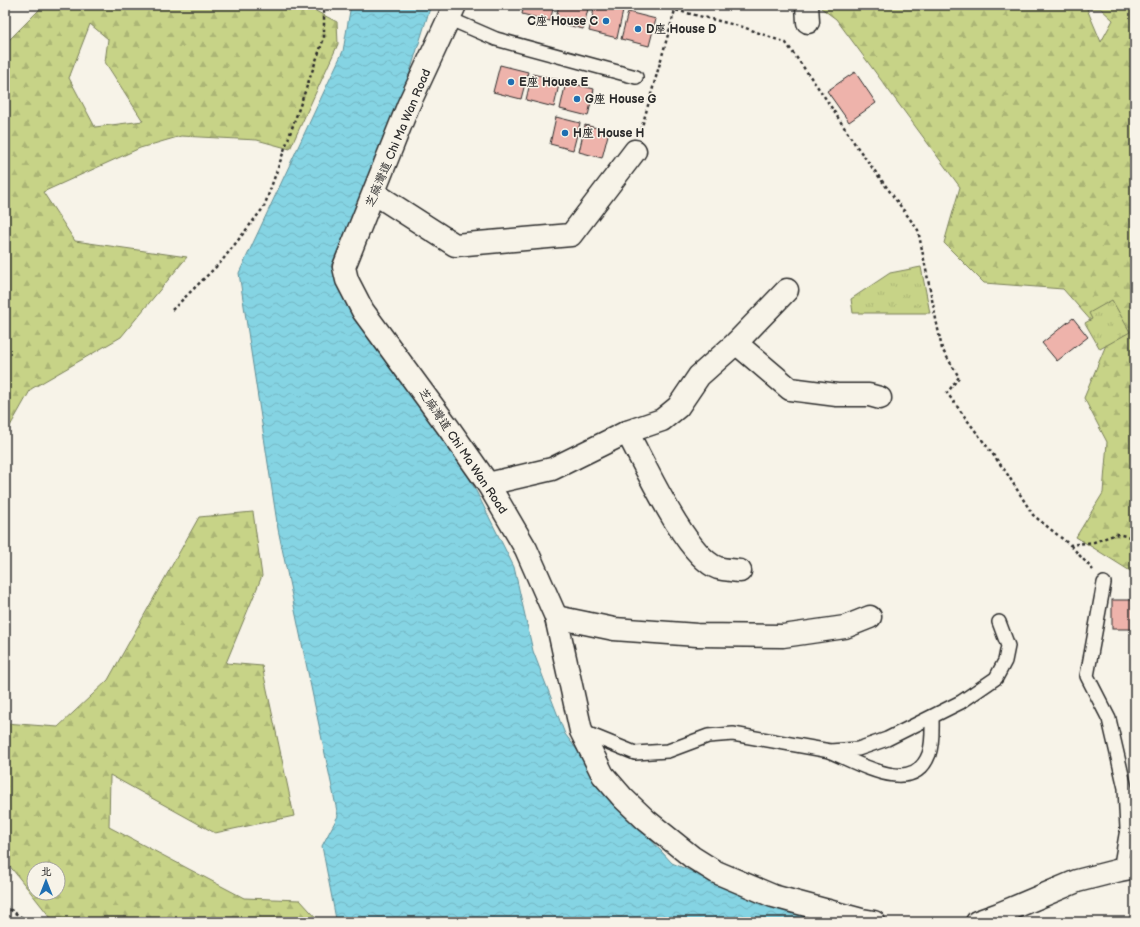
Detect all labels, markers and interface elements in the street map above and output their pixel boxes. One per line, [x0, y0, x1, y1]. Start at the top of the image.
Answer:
place label: C座 House C [527, 14, 598, 29]
marker: C座 House C [601, 16, 611, 26]
place label: D座 House D [646, 22, 716, 37]
marker: D座 House D [633, 24, 643, 34]
street label: 芝麻灣道 Chi Ma Wan Road [363, 67, 434, 209]
place label: E座 House E [519, 75, 589, 90]
marker: E座 House E [506, 77, 516, 87]
place label: G座 House G [585, 92, 657, 107]
marker: G座 House G [572, 94, 582, 104]
place label: H座 House H [573, 126, 645, 141]
marker: H座 House H [560, 128, 570, 138]
street label: 芝麻灣道 Chi Ma Wan Road [415, 386, 510, 517]
north arrow [26, 861, 66, 901]
text: 北 [41, 865, 52, 878]

